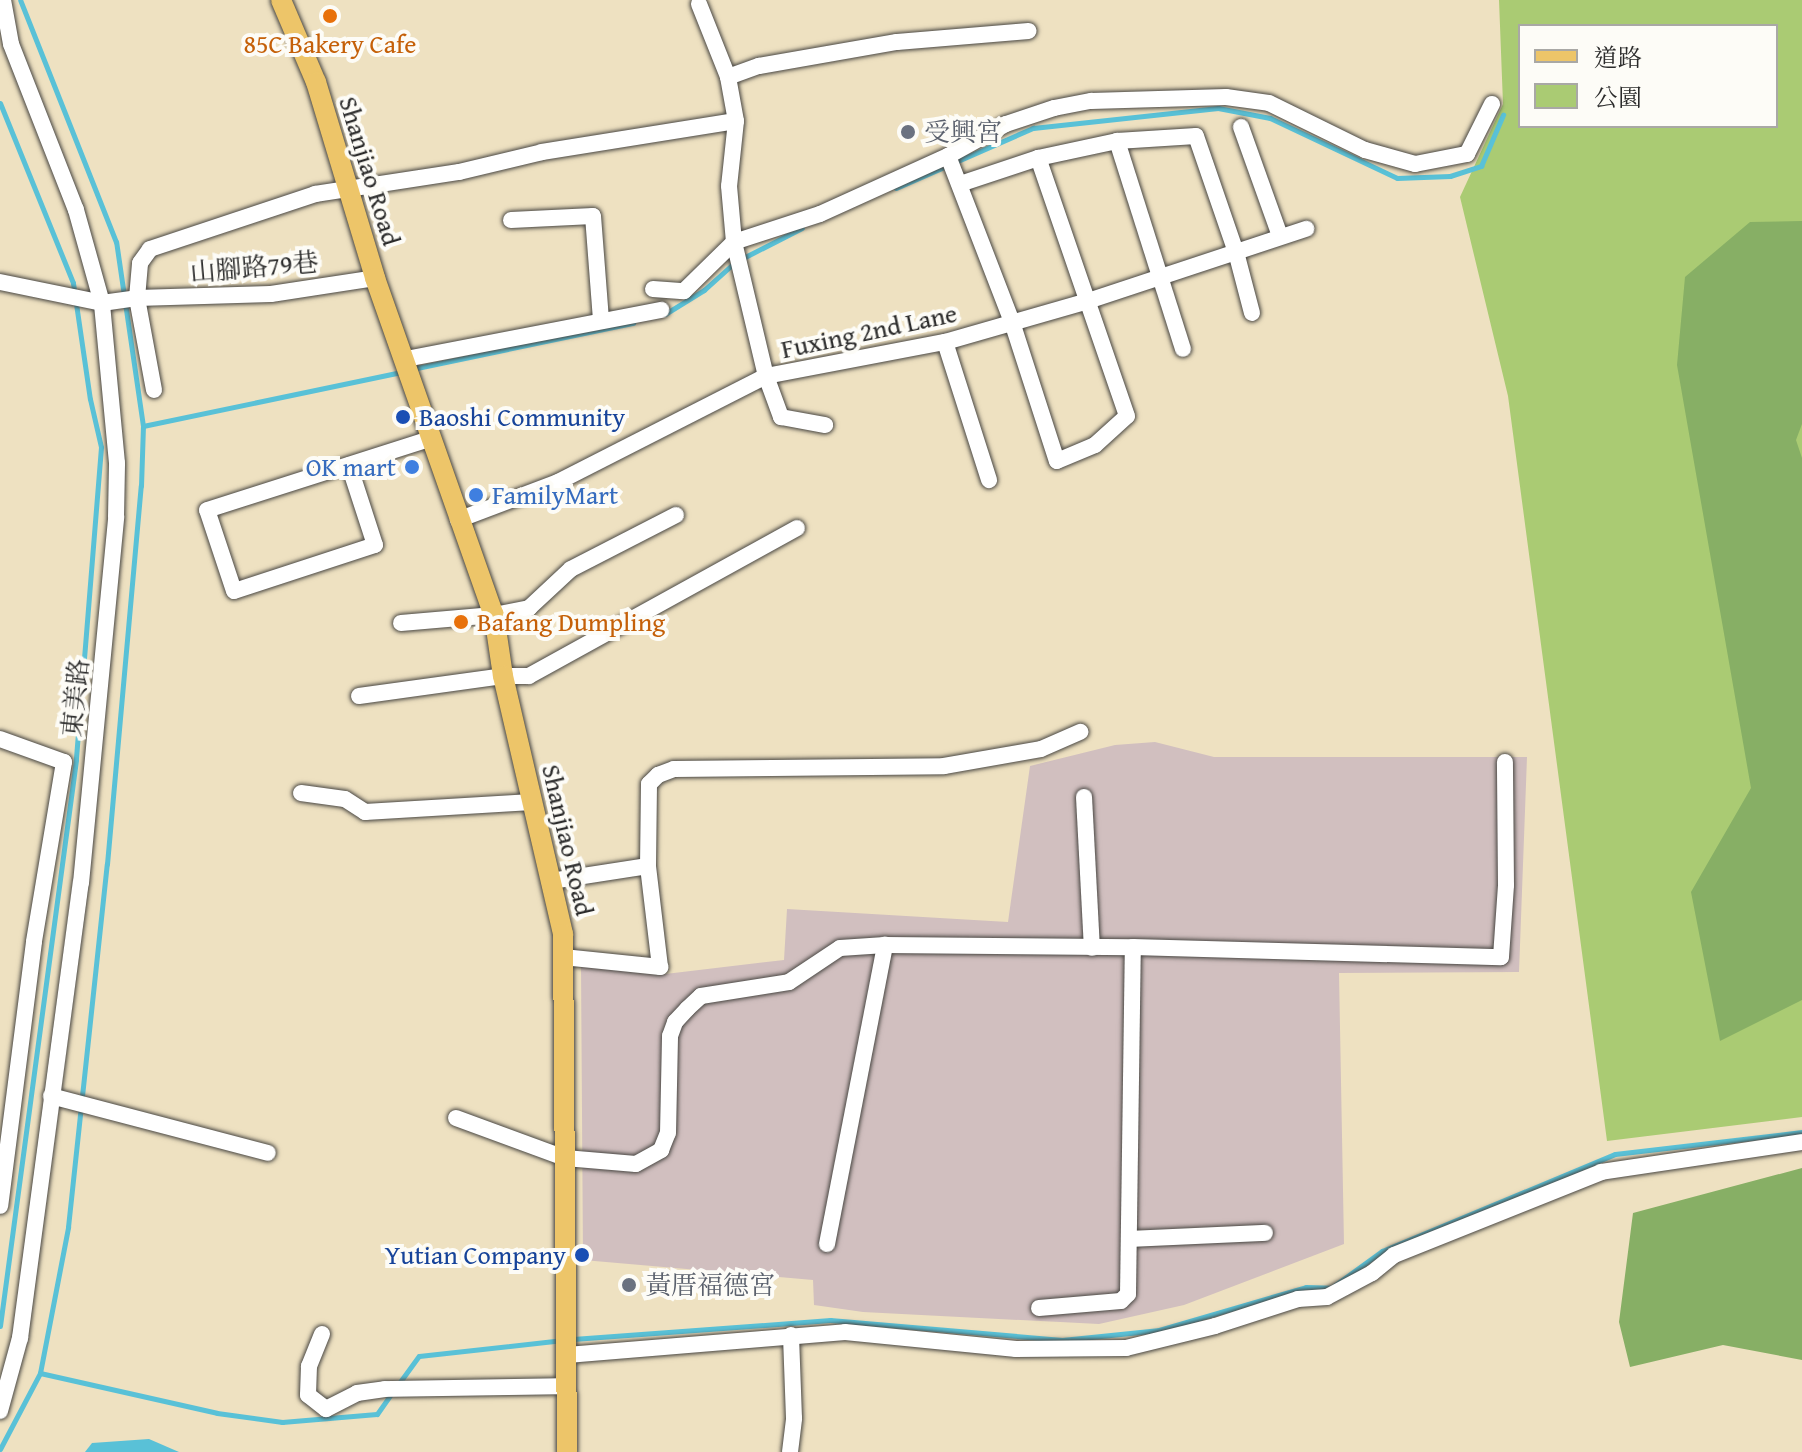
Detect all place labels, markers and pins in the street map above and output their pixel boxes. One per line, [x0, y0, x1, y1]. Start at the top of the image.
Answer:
marker: 85C Bakery Cafe [321, 7, 339, 25]
place label: 85C Bakery Cafe [243, 28, 417, 60]
place label: 受興宮 [924, 116, 1002, 148]
marker: 受興宮 [899, 123, 917, 141]
place label: Baoshi Community [419, 401, 625, 433]
marker: Baoshi Community [394, 408, 412, 426]
place label: OK mart [306, 451, 396, 483]
marker: OK mart [403, 458, 421, 476]
place label: FamilyMart [492, 479, 618, 511]
marker: FamilyMart [467, 486, 485, 504]
place label: Bafang Dumpling [477, 606, 665, 638]
marker: Bafang Dumpling [452, 613, 470, 631]
place label: Yutian Company [385, 1239, 566, 1271]
marker: Yutian Company [573, 1246, 591, 1264]
place label: 黃厝福德宮 [645, 1269, 775, 1301]
marker: 黃厝福德宮 [620, 1276, 638, 1294]

